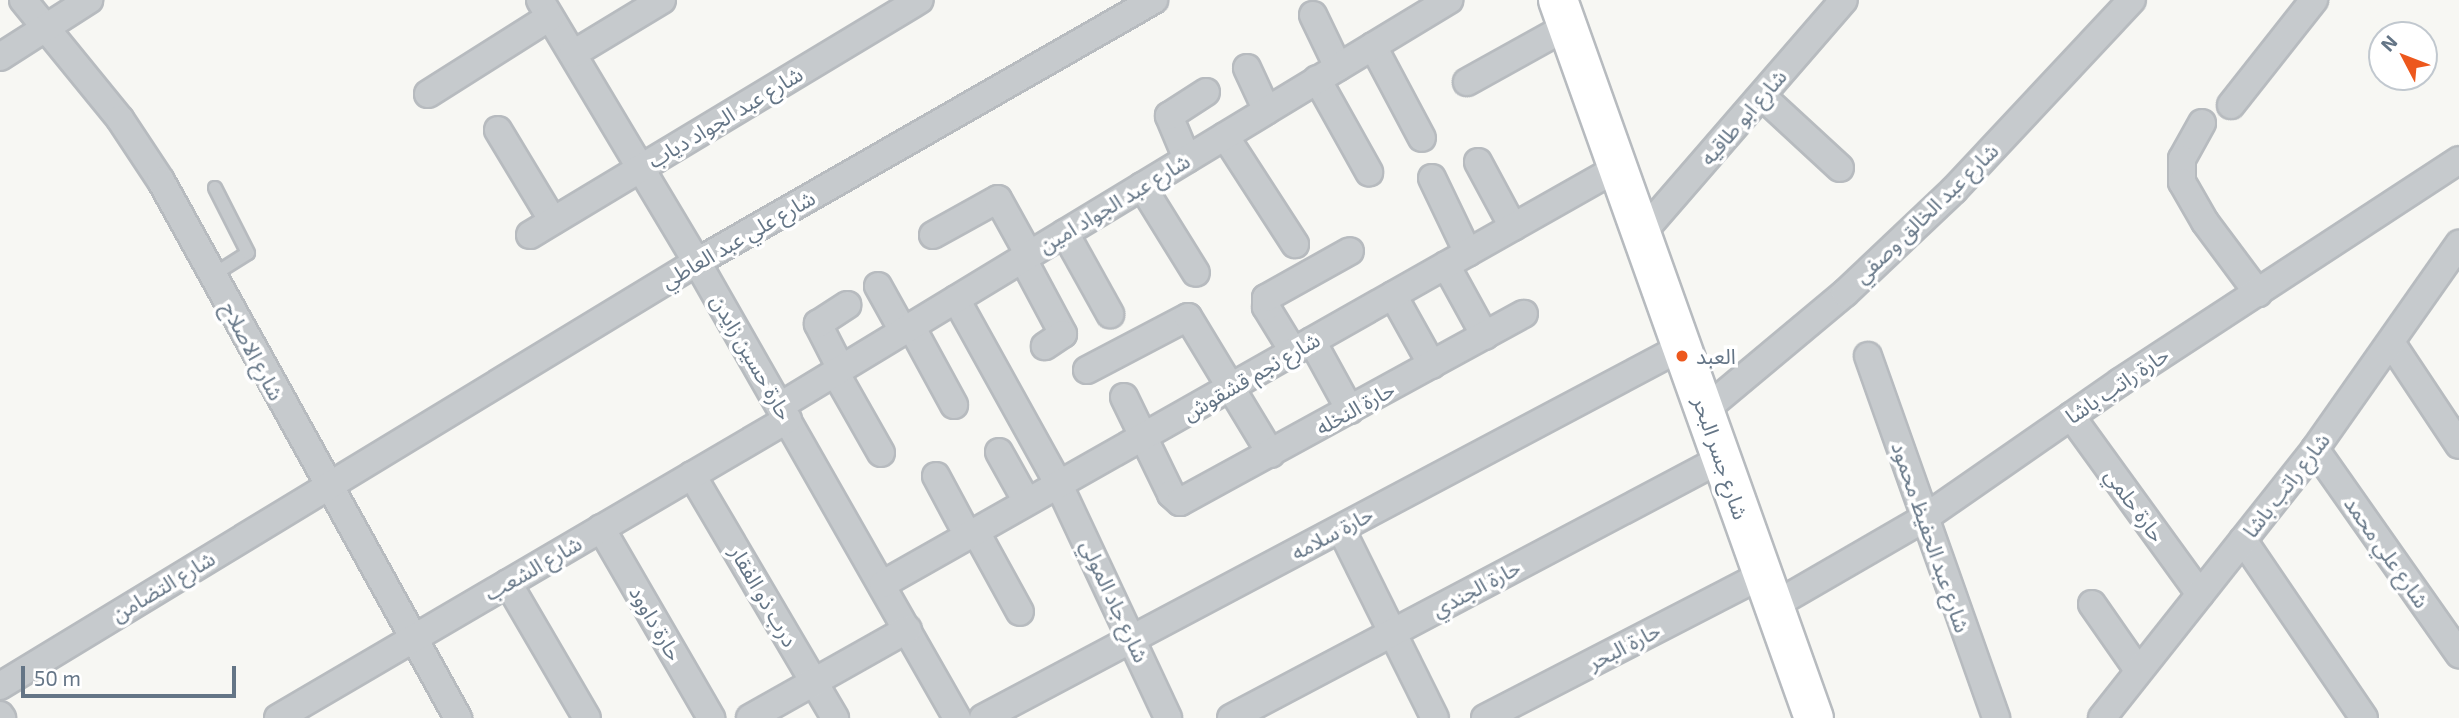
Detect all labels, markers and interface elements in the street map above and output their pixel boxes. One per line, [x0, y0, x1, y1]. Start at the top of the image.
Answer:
north arrow [2368, 21, 2438, 91]
text: N [2375, 30, 2402, 56]
street label: شارع عبد الجواد دياب [643, 61, 807, 173]
street label: شارع ابو طاقيه [1695, 64, 1791, 170]
street label: شارع عبد الخالق وصفي [1849, 138, 2003, 288]
street label: شارع عبد الجواد امين [1034, 148, 1194, 258]
street label: شارع علي عبد العاطي [657, 185, 819, 293]
street label: حارة حسين زايدن [706, 290, 798, 424]
street label: شارع الاصلاح [217, 297, 289, 405]
street label: شارع نجم قشقوش [1178, 327, 1324, 425]
street label: حارة راتب باشا [2061, 341, 2173, 429]
place label: العبد [1696, 343, 1736, 369]
marker: العبد [1674, 348, 1690, 364]
street label: حارة النخله [1311, 376, 1399, 440]
street label: شارع جسر البحر [1688, 393, 1754, 523]
street label: شارع راتب باشا [2237, 428, 2335, 542]
street label: شارع عبد الحفيظ محمود [1887, 438, 1975, 636]
street label: حارة حلمي [2100, 463, 2170, 547]
street label: شارع علي محمد [2339, 491, 2435, 613]
street label: حارة سلامه [1287, 501, 1377, 565]
street label: شارع الشعب [480, 530, 586, 606]
street label: شارع جاد المولي [1076, 536, 1154, 666]
street label: درب ذو الفقار [725, 541, 803, 651]
street label: شارع التضامن [107, 545, 219, 627]
street label: حارة الجندي [1427, 554, 1525, 622]
street label: حارة داوود [625, 581, 687, 665]
street label: حارة البحر [1584, 617, 1664, 675]
scale bar [24, 652, 240, 696]
text: 50 m [34, 665, 81, 690]

